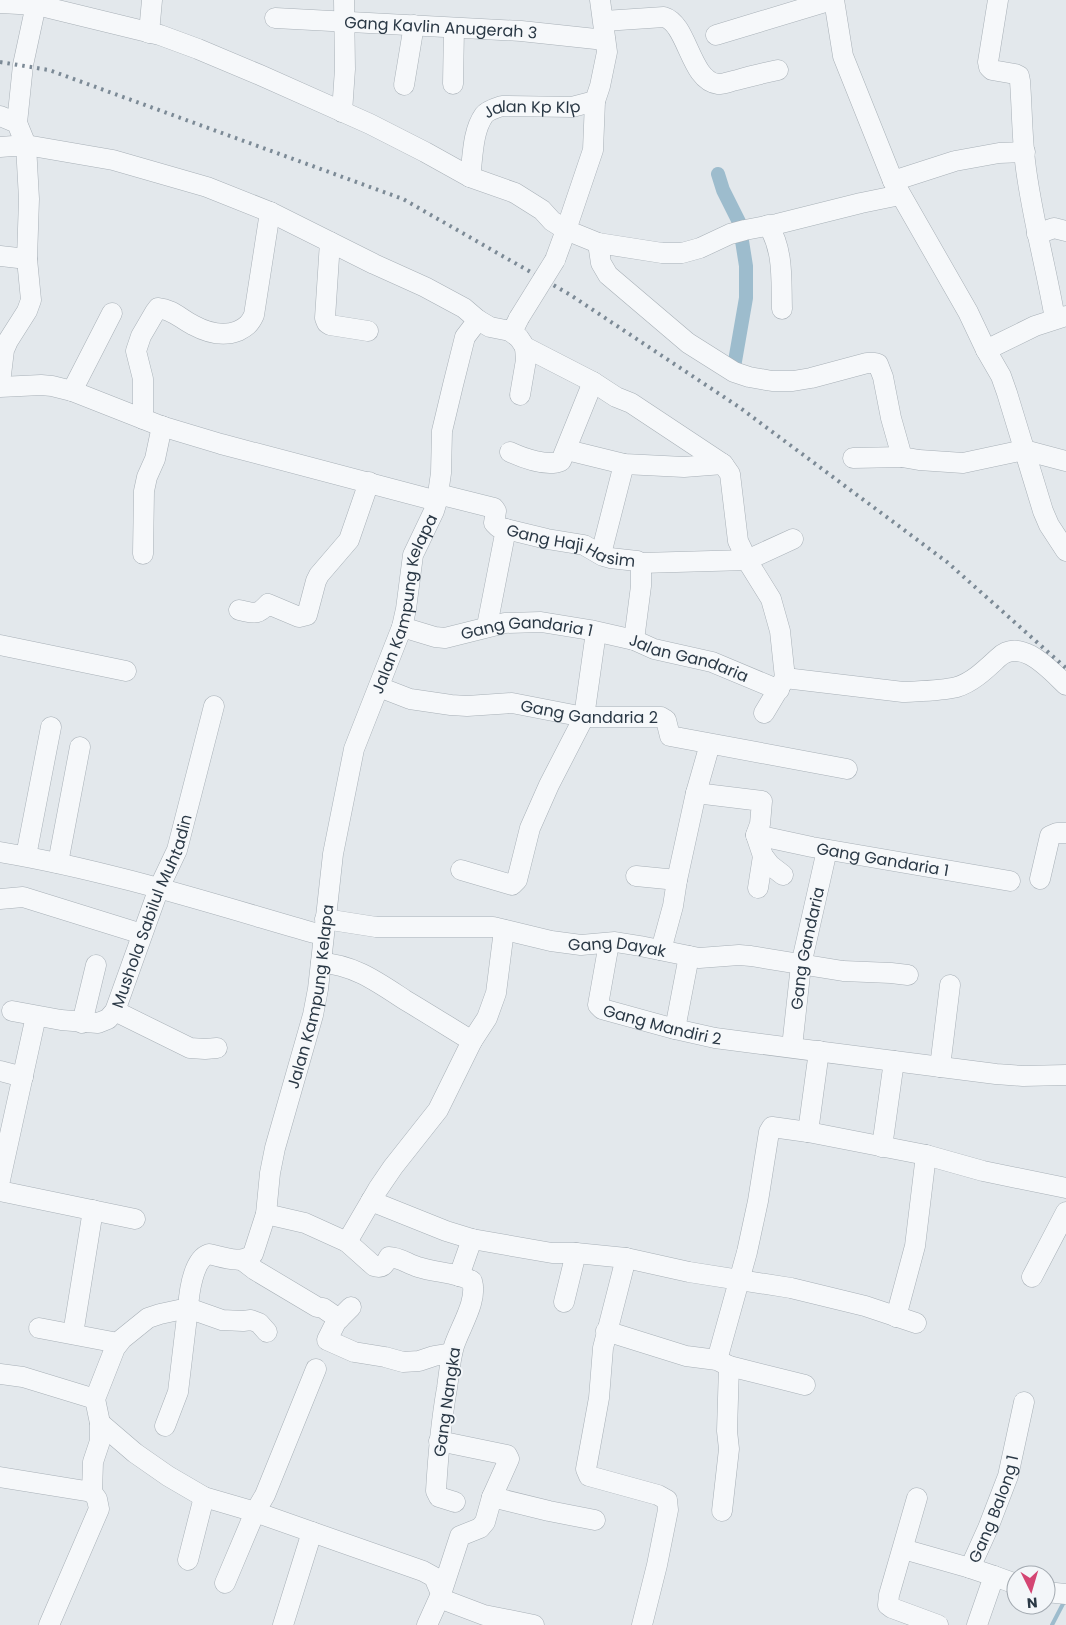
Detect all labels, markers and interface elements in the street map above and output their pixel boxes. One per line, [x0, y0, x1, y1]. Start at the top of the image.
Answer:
street label: Gang Kavlin Anugerah 3 [344, 10, 538, 44]
street label: Jalan Kp Klp [478, 94, 583, 124]
street label: Jalan Kampung Kelapa [365, 510, 443, 697]
street label: Gang Haji Hasim [504, 518, 637, 572]
street label: Gang Gandaria 1 [458, 610, 595, 645]
street label: Jalan Gandaria [627, 628, 752, 688]
street label: Gang Gandaria 2 [519, 693, 658, 729]
street label: Mushola Sabilul Muhtadin [106, 812, 197, 1011]
street label: Gang Gandaria 1 [815, 836, 951, 882]
street label: Gang Gandaria [785, 885, 830, 1011]
street label: Jalan Kampung Kelapa [281, 903, 339, 1091]
street label: Gang Dayak [567, 930, 669, 963]
street label: Gang Mandiri 2 [600, 998, 723, 1050]
street label: Gang Nangka [428, 1346, 466, 1458]
street label: Gang Balong 1 [962, 1453, 1024, 1566]
north arrow [1006, 1565, 1056, 1615]
text: N [1026, 1593, 1038, 1613]

